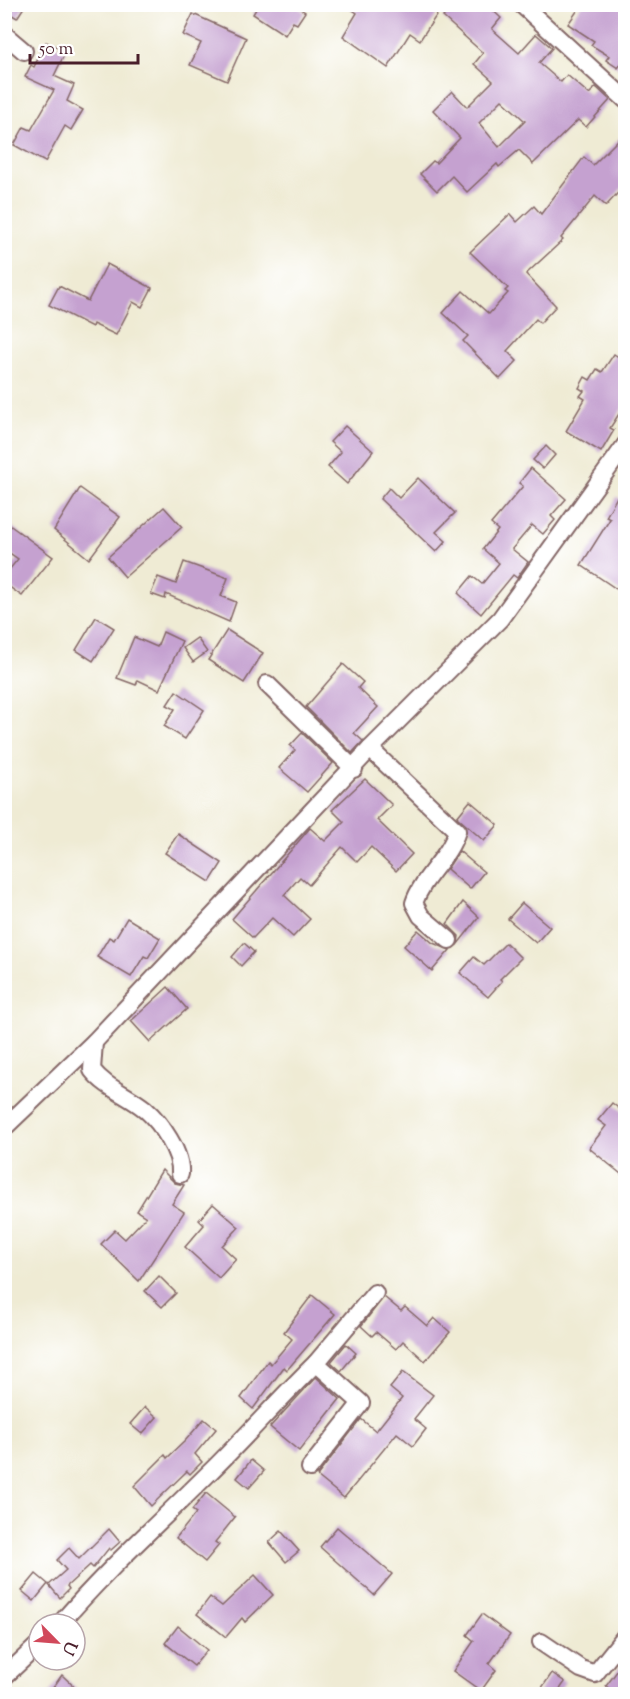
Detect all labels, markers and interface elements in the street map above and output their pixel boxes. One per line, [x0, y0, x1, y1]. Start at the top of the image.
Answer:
scale bar [30, 27, 138, 65]
text: 50 m [38, 37, 74, 63]
north arrow [27, 1612, 87, 1672]
text: U [55, 1637, 82, 1659]

